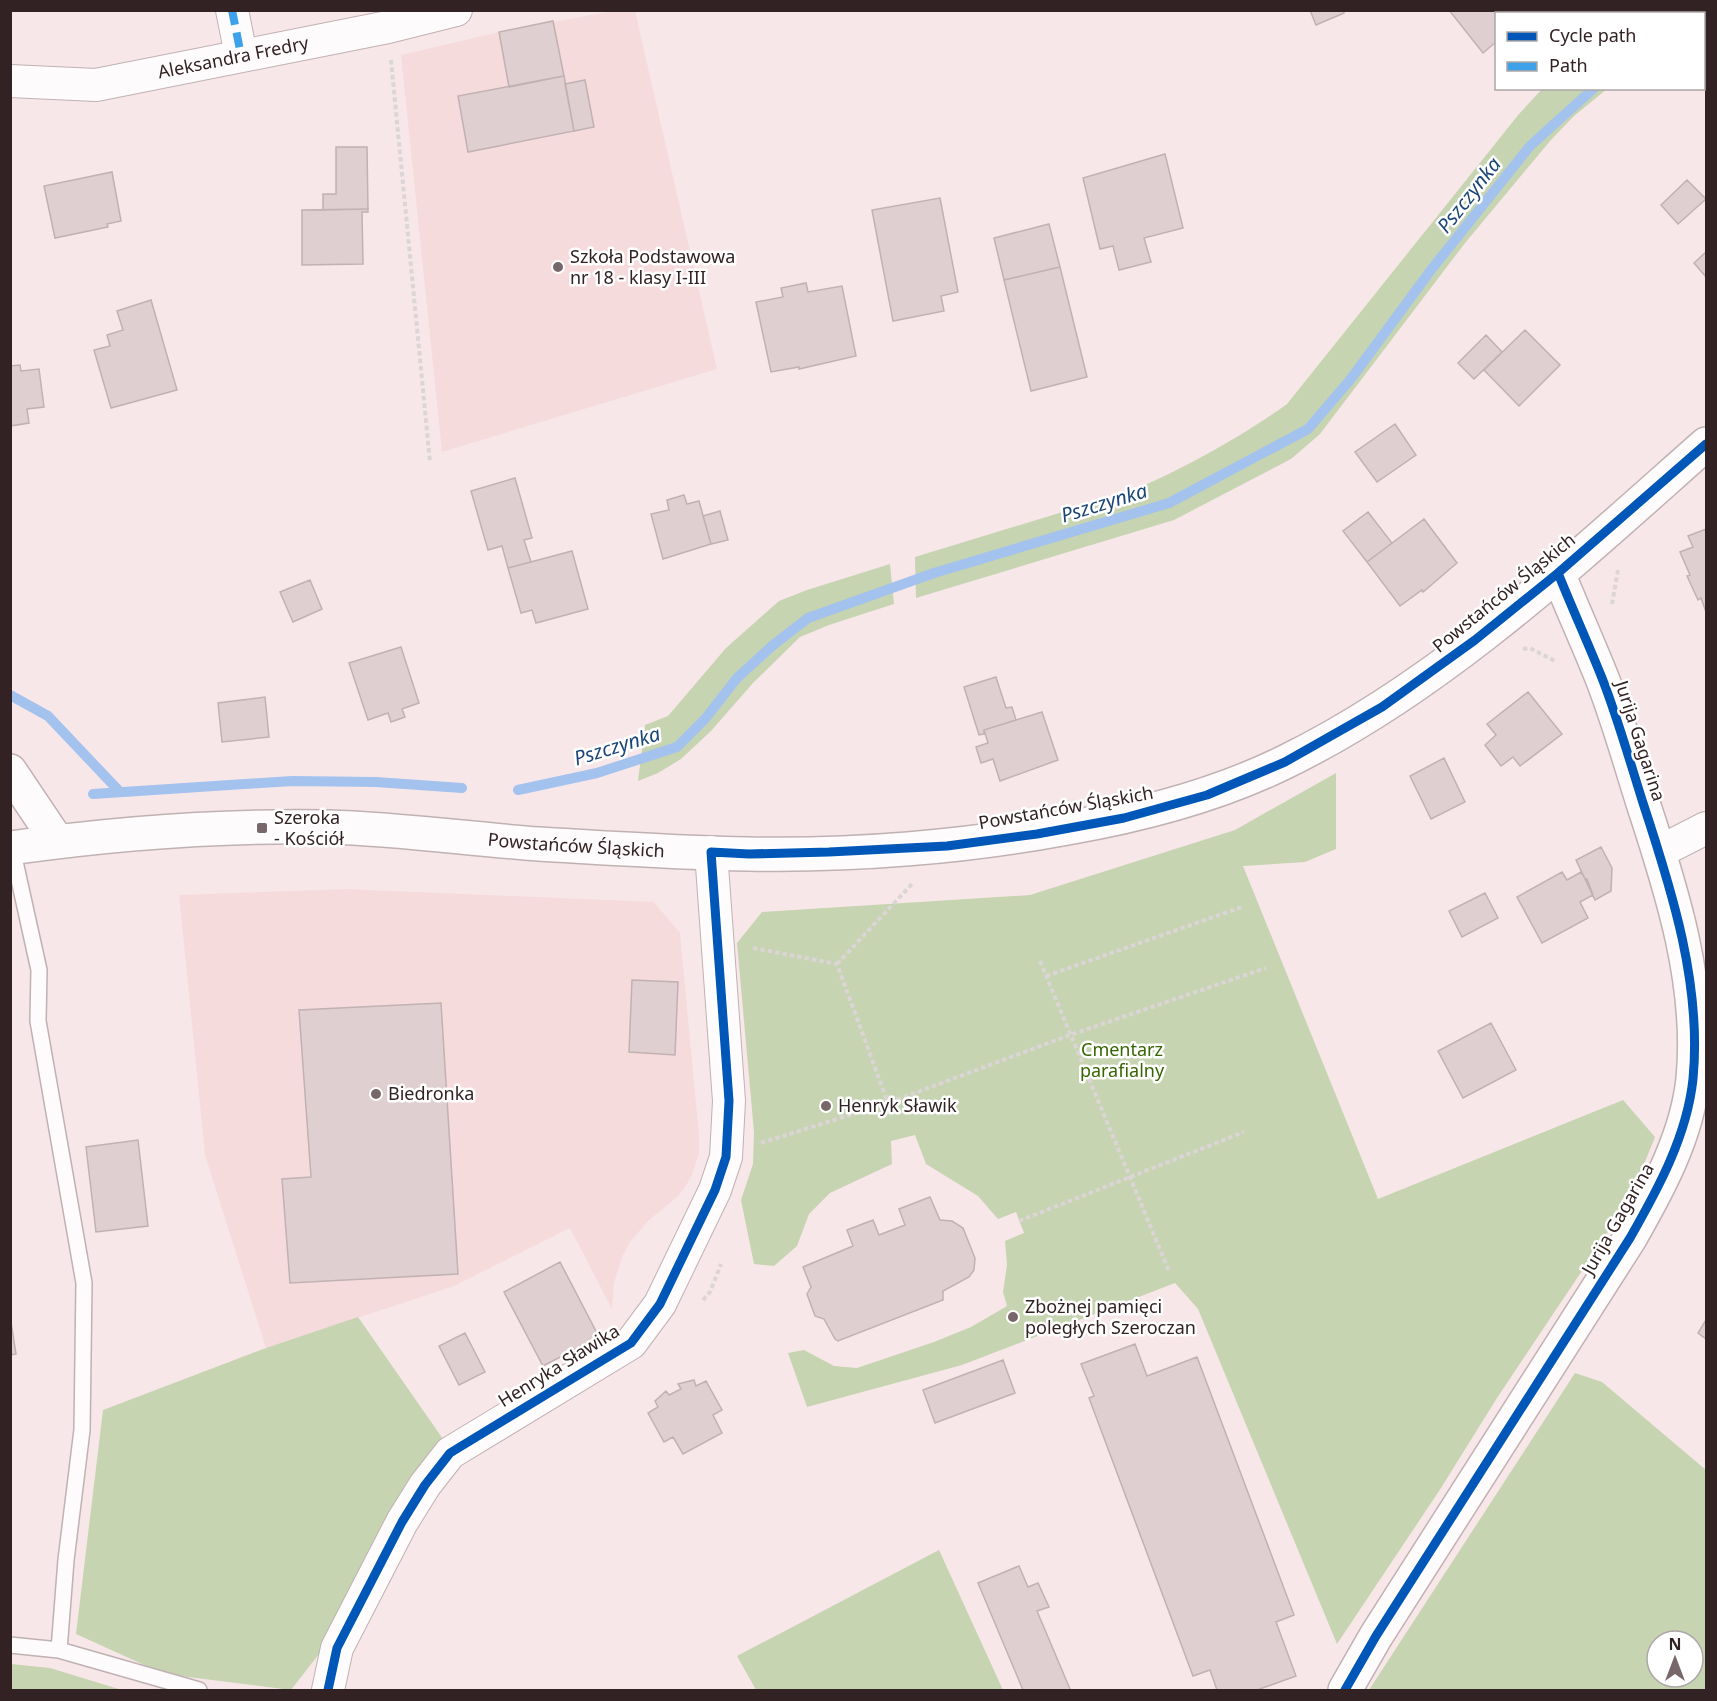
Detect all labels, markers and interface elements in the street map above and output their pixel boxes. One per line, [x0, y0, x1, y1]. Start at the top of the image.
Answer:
legend [1495, 12, 1705, 90]
text: Cycle path [1549, 23, 1636, 47]
street label: Aleksandra Fredry [156, 30, 311, 83]
text: Path [1549, 53, 1588, 77]
water label: Pszczynka [1431, 151, 1507, 238]
place label: Szkoła Podstawowa nr 18 - klasy I-III [570, 244, 735, 289]
marker: Szkoła Podstawowa nr 18 - klasy I-III [551, 260, 565, 274]
water label: Pszczynka [1057, 477, 1150, 528]
street label: Powstańców Śląskich [1427, 527, 1580, 657]
street label: Jurija Gagarina [1610, 676, 1672, 804]
water label: Pszczynka [570, 720, 663, 771]
street label: Powstańców Śląskich [976, 780, 1155, 834]
place label: Szeroka - Kościół [274, 805, 344, 850]
marker: Szeroka - Kościół [255, 821, 269, 835]
street label: Powstańców Śląskich [487, 827, 665, 862]
park label: Cmentarz parafialny [1080, 1037, 1165, 1082]
place label: Biedronka [388, 1081, 474, 1105]
marker: Biedronka [369, 1087, 383, 1101]
place label: Henryk Sławik [838, 1093, 957, 1117]
marker: Henryk Sławik [819, 1099, 833, 1113]
street label: Jurija Gagarina [1574, 1158, 1659, 1280]
place label: Zbożnej pamięci poległych Szeroczan [1025, 1294, 1196, 1339]
marker: Zbożnej pamięci poległych Szeroczan [1006, 1310, 1020, 1324]
street label: Henryka Sławika [493, 1318, 624, 1412]
north arrow [1645, 1629, 1705, 1689]
text: N [1668, 1633, 1682, 1655]

